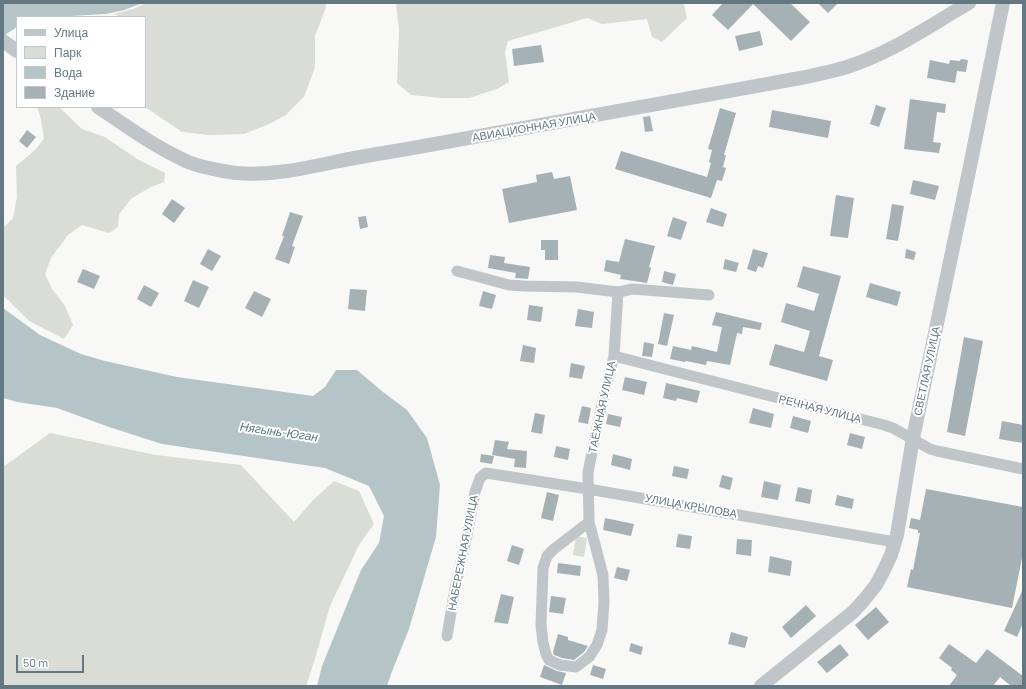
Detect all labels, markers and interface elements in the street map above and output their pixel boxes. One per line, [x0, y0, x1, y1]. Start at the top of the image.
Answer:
legend [16, 16, 146, 108]
text: Улица [54, 25, 88, 39]
text: Парк [54, 45, 81, 59]
text: Вода [54, 65, 82, 79]
text: Здание [54, 85, 95, 99]
street label: АВИАЦИОННАЯ УЛИЦА [471, 110, 597, 144]
street label: СВЕТЛАЯ УЛИЦА [911, 325, 943, 417]
street label: ТАЁЖНАЯ УЛИЦА [586, 360, 618, 454]
street label: РЕЧНАЯ УЛИЦА [777, 392, 863, 426]
water label: Нягынь-Юган [239, 419, 319, 445]
street label: УЛИЦА КРЫЛОВА [644, 491, 738, 521]
street label: НАБЕРЕЖНАЯ УЛИЦА [445, 494, 481, 612]
scale bar [18, 647, 86, 673]
text: 50 m [23, 655, 48, 669]

